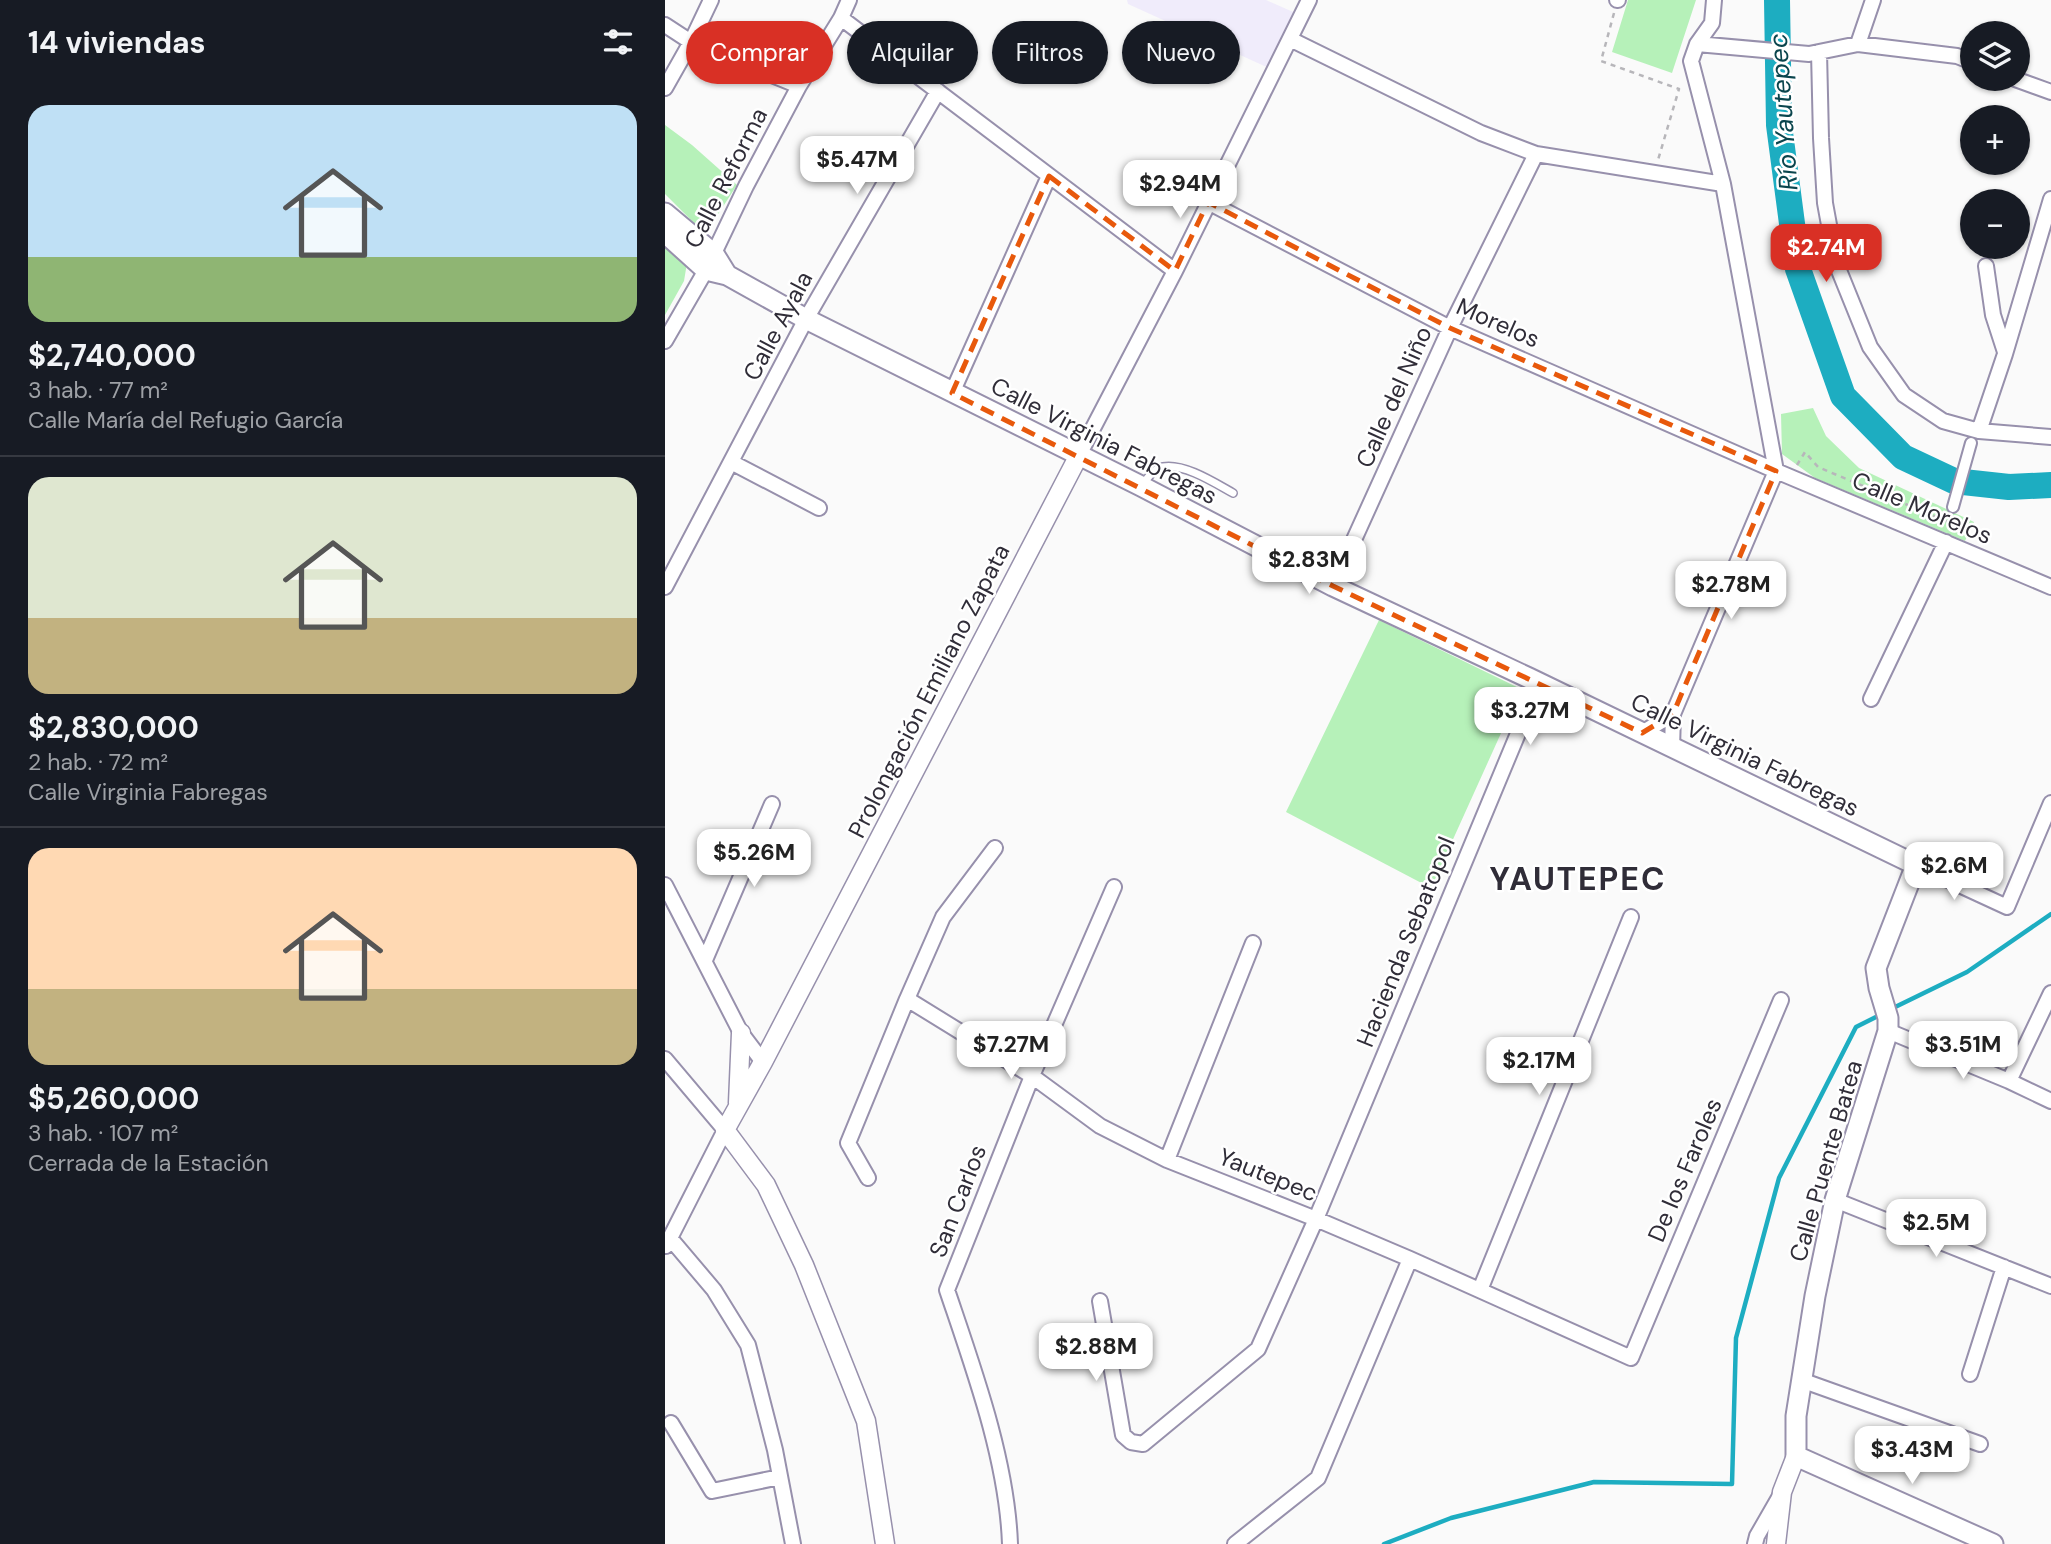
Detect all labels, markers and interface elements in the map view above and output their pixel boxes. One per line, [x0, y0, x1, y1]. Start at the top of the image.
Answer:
chip: Comprar [686, 21, 833, 84]
chip: Alquilar [847, 21, 978, 84]
chip: Filtros [992, 21, 1108, 84]
chip: Nuevo [1122, 21, 1240, 84]
map controls [1960, 21, 2030, 259]
button: layers [1960, 21, 2030, 91]
text: 14 viviendas [28, 23, 206, 62]
icon: filters [599, 23, 637, 61]
water label: Río Yautepec [1761, 32, 1805, 192]
street label: Calle Reforma [677, 102, 774, 253]
button: + [1960, 105, 2030, 175]
pin: $5.47M [800, 136, 914, 196]
text: $5.47M [816, 144, 898, 174]
icon: home [270, 150, 396, 276]
pin: $2.94M [1123, 160, 1237, 220]
text: $2.94M [1139, 168, 1221, 198]
button: − [1960, 189, 2030, 259]
pin: $2.74M [1769, 224, 1883, 284]
text: $2.74M [1787, 232, 1865, 262]
street label: Calle Ayala [736, 266, 819, 386]
street label: Morelos [1452, 290, 1545, 355]
street label: Calle del Niño [1349, 321, 1439, 472]
text: $2,740,000 [28, 336, 196, 375]
street label: Calle Virginia Fabregas [986, 370, 1223, 511]
text: 3 hab. · 77 m² [28, 375, 168, 405]
text: Calle María del Refugio García [28, 405, 343, 435]
street label: Calle Morelos [1848, 464, 1997, 551]
icon: home [270, 522, 396, 648]
pin: $2.83M [1252, 536, 1366, 596]
street label: Prolongación Emiliano Zapata [841, 539, 1016, 843]
text: $2.83M [1268, 544, 1350, 574]
pin: $2.78M [1674, 562, 1788, 621]
text: $2.78M [1691, 569, 1771, 599]
street label: Calle Virginia Fabregas [1626, 686, 1864, 823]
pin: $3.27M [1473, 688, 1587, 747]
text: $3.27M [1490, 695, 1570, 725]
text: $2,830,000 [28, 708, 199, 747]
text: 2 hab. · 72 m² [28, 747, 168, 777]
text: Calle Virginia Fabregas [28, 777, 268, 807]
pin: $5.26M [697, 830, 811, 889]
street label: Hacienda Sebatopol [1349, 832, 1462, 1051]
text: $5.26M [713, 837, 795, 867]
pin: $2.6M [1905, 842, 2003, 902]
text: $2.6M [1920, 850, 1988, 880]
district label: YAUTEPEC [1490, 858, 1667, 900]
icon: home [270, 893, 396, 1019]
pin: $7.27M [954, 1021, 1068, 1081]
pin: $3.51M [1906, 1021, 2020, 1081]
text: $7.27M [973, 1029, 1049, 1059]
text: $3.51M [1925, 1029, 2001, 1059]
pin: $2.17M [1482, 1038, 1596, 1097]
text: $2.17M [1502, 1045, 1576, 1075]
street label: Calle Puente Batea [1782, 1057, 1869, 1265]
text: $5,260,000 [28, 1079, 199, 1118]
street label: De los Faroles [1640, 1093, 1729, 1246]
text: 3 hab. · 107 m² [28, 1118, 178, 1148]
street label: San Carlos [922, 1140, 993, 1261]
street label: Yautepec [1214, 1141, 1322, 1208]
text: Cerrada de la Estación [28, 1148, 269, 1178]
pin: $2.5M [1887, 1200, 1985, 1259]
text: $2.5M [1902, 1207, 1970, 1237]
pin: $2.88M [1039, 1324, 1153, 1383]
text: $2.88M [1055, 1331, 1137, 1361]
pin: $3.43M [1855, 1426, 1969, 1486]
text: $3.43M [1871, 1434, 1953, 1464]

